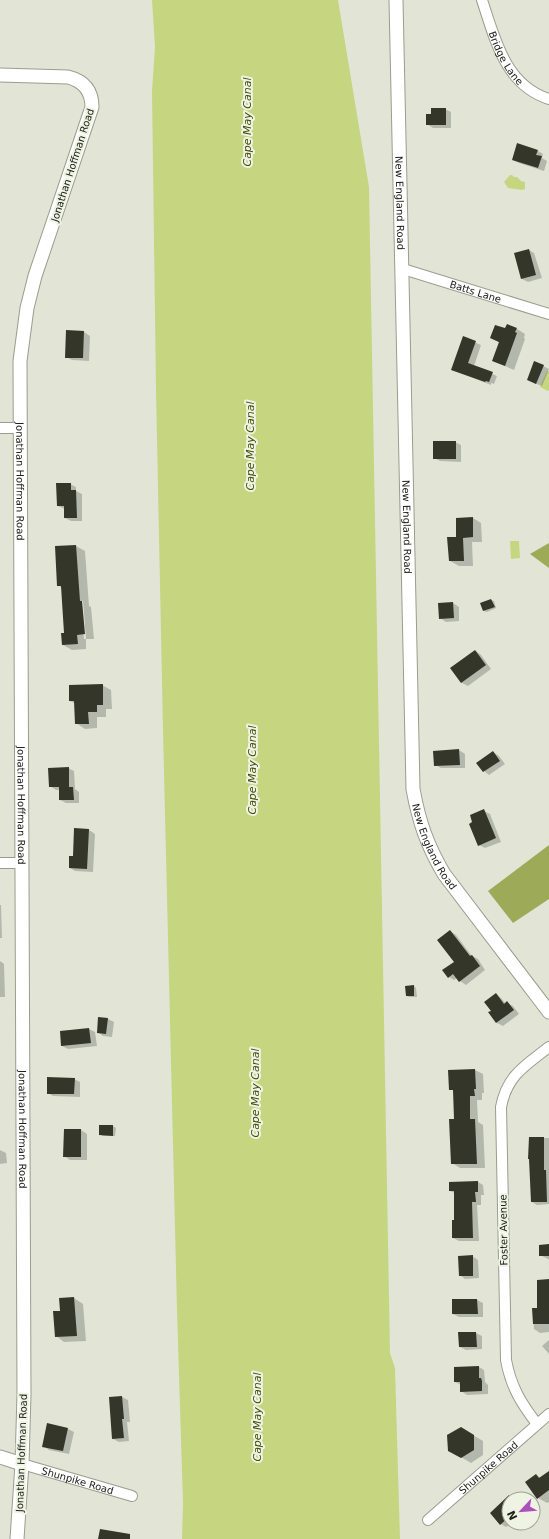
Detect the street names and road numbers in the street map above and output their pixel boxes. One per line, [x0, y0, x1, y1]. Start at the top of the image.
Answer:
street label: Bridge Lane [487, 30, 525, 87]
street label: Jonathan Hoffman Road [49, 107, 96, 224]
street label: New England Road [393, 156, 406, 250]
street label: Batts Lane [448, 279, 503, 305]
street label: Jonathan Hoffman Road [14, 421, 26, 541]
street label: New England Road [400, 480, 413, 574]
street label: Jonathan Hoffman Road [15, 745, 27, 865]
street label: New England Road [410, 802, 459, 892]
street label: Jonathan Hoffman Road [17, 1069, 28, 1189]
street label: Foster Avenue [497, 1194, 510, 1266]
street label: Jonathan Hoffman Road [14, 1394, 29, 1513]
street label: Shunpike Road [457, 1439, 520, 1496]
street label: Shunpike Road [40, 1465, 115, 1496]

